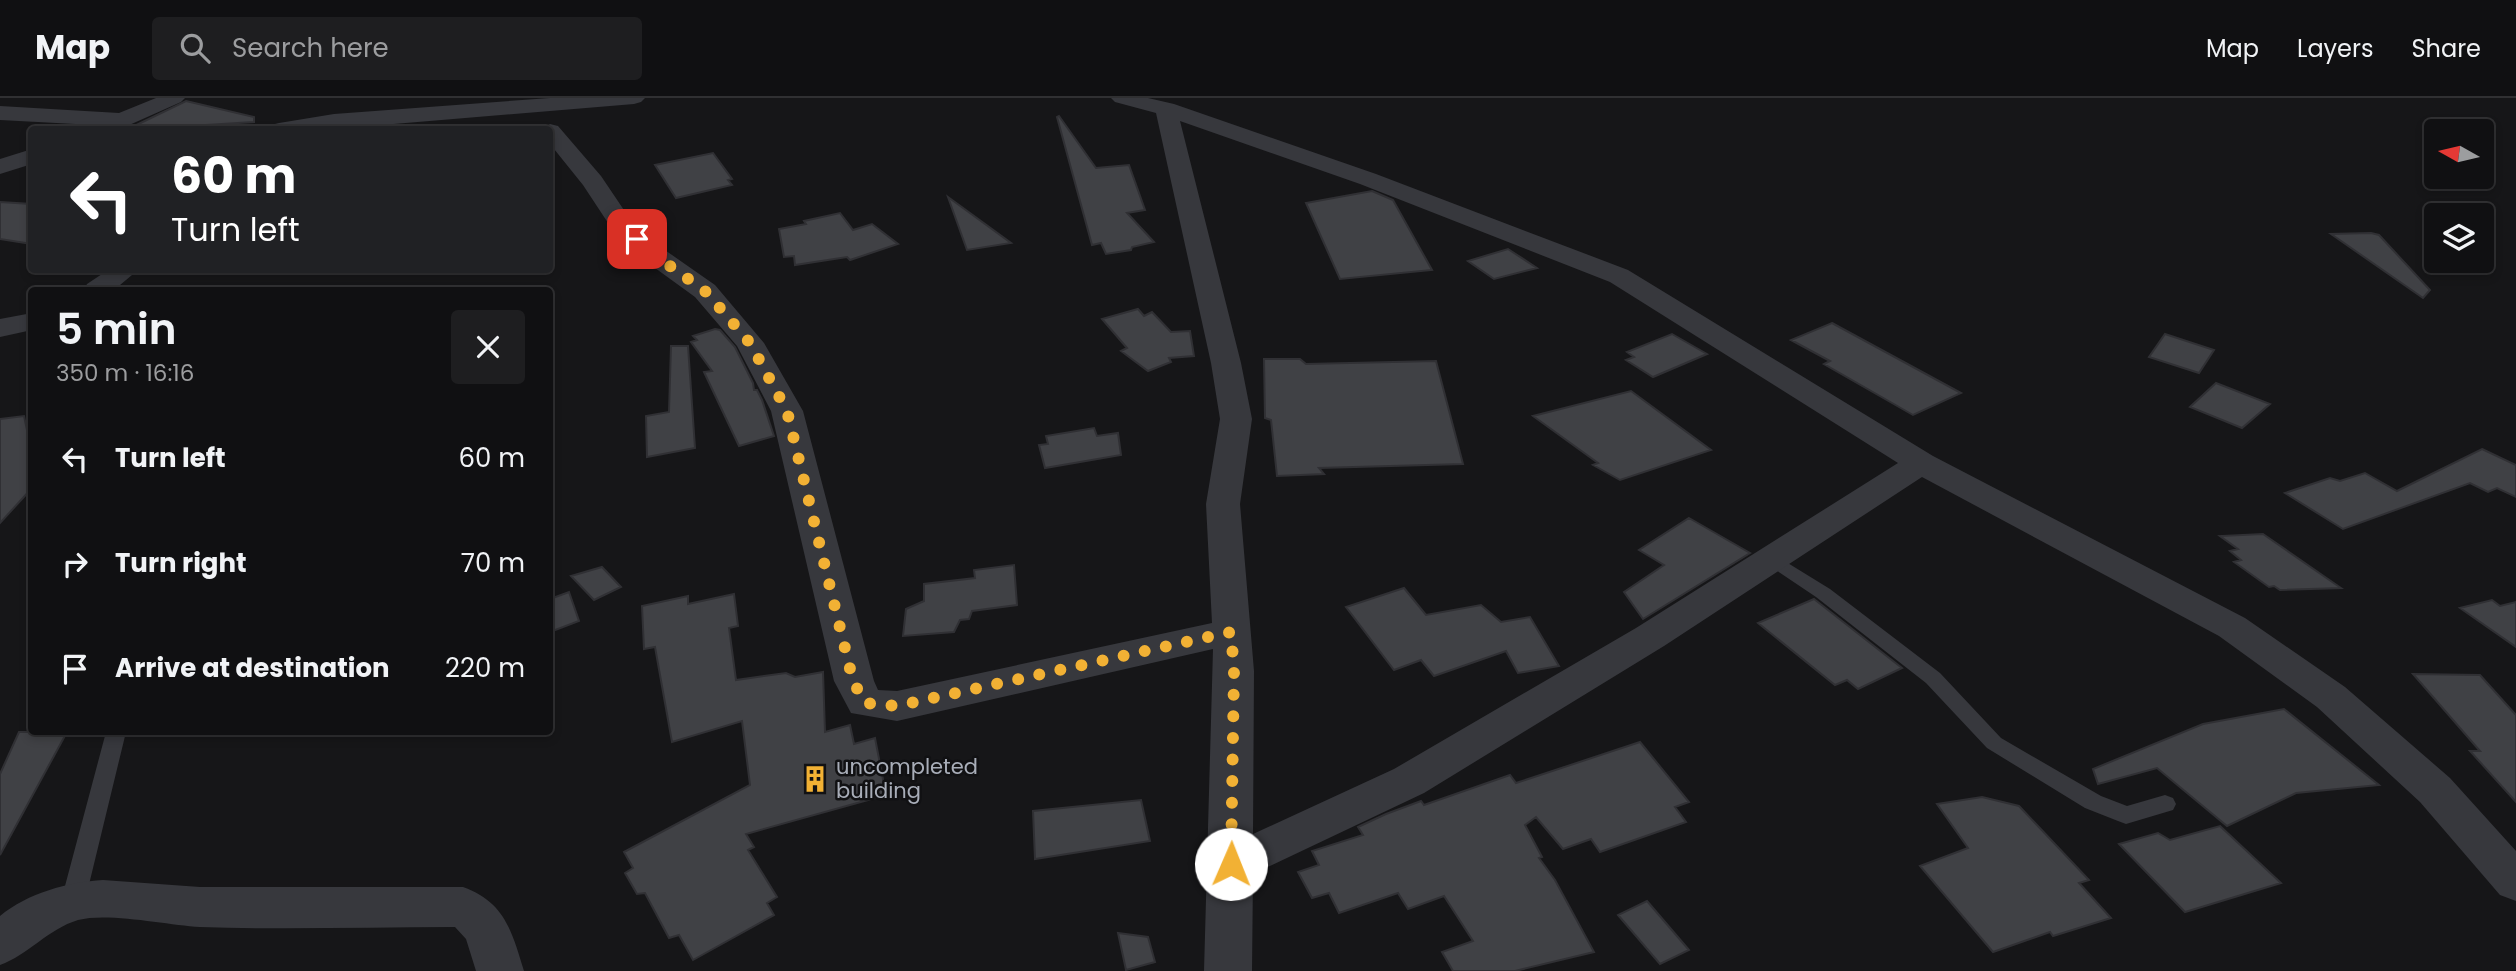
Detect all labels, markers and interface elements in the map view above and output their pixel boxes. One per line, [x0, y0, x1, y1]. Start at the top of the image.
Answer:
search box [152, 17, 642, 80]
text: Map [35, 24, 110, 71]
icon: search [176, 29, 214, 67]
text: Search here [232, 30, 389, 66]
text: Map [2206, 32, 2259, 65]
text: Layers [2297, 32, 2373, 65]
text: Share [2411, 32, 2481, 65]
north arrow [2424, 119, 2494, 189]
map controls [2424, 119, 2494, 273]
text: 60 m [171, 142, 296, 210]
icon: left [56, 154, 147, 245]
button: layers [2424, 203, 2494, 273]
text: Turn left [171, 207, 300, 252]
pin [607, 209, 667, 269]
icon: arrive [618, 220, 656, 258]
text: 5 min [56, 300, 177, 359]
button: close [451, 310, 525, 384]
text: 350 m · 16:16 [56, 357, 194, 389]
icon: left [56, 440, 94, 478]
text: Turn left [115, 440, 226, 476]
text: 60 m [458, 440, 525, 476]
icon: right [56, 545, 94, 583]
text: Turn right [115, 545, 247, 581]
text: 70 m [461, 545, 525, 581]
icon: arrive [56, 650, 94, 688]
text: Arrive at destination [115, 650, 390, 686]
text: 220 m [445, 650, 525, 686]
place label: uncompleted building [836, 752, 978, 805]
building icon: uncompleted building [800, 764, 830, 794]
position arrow [1194, 827, 1268, 901]

